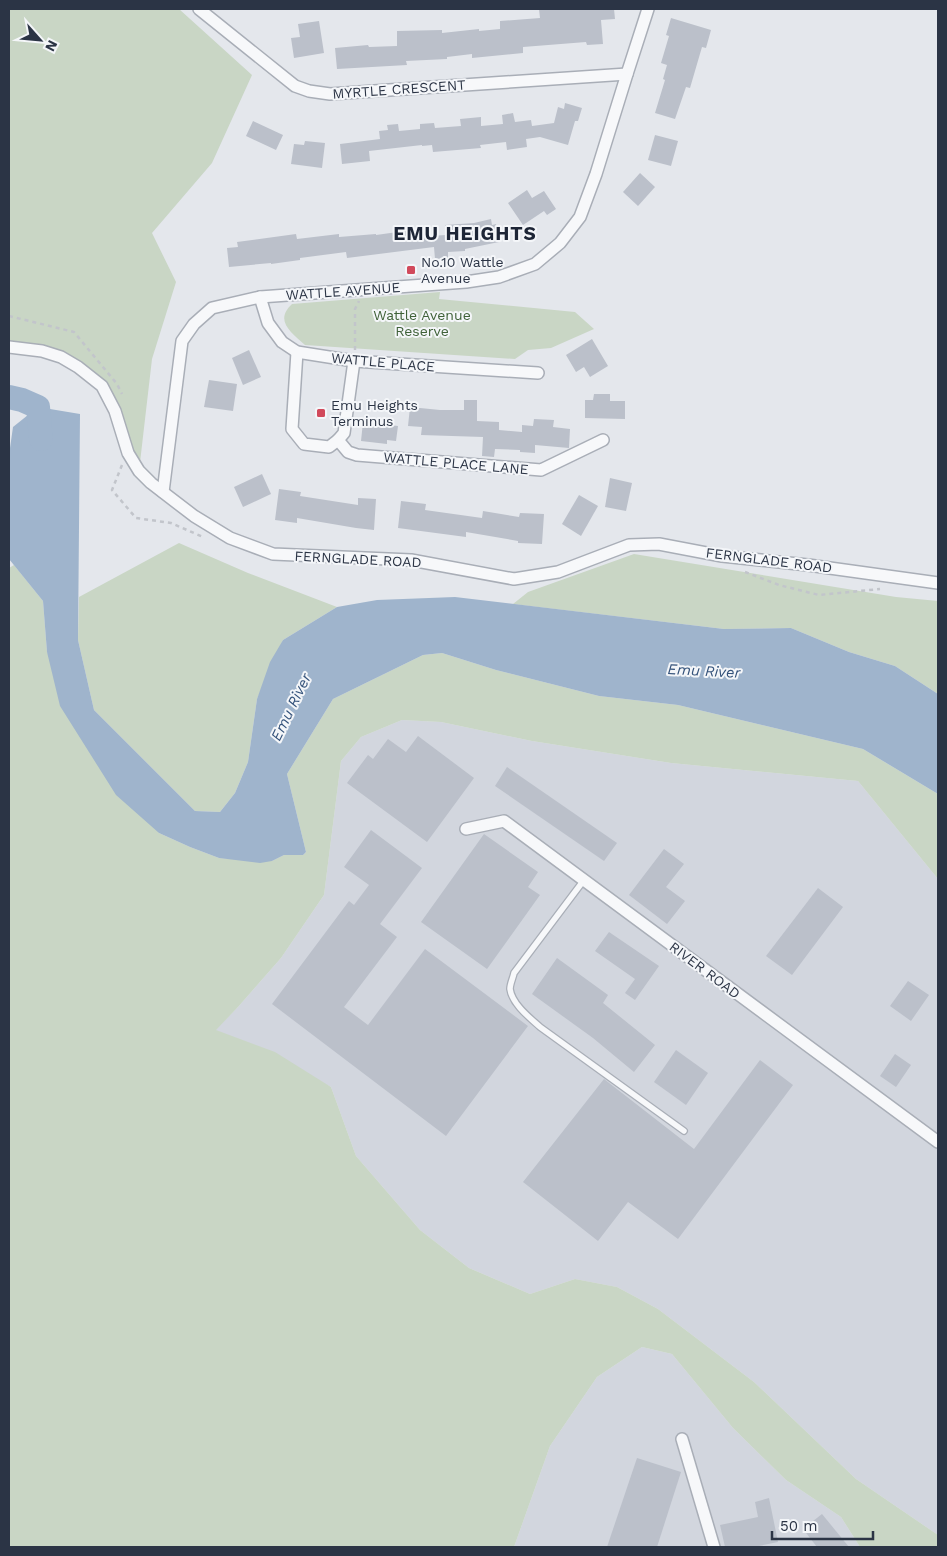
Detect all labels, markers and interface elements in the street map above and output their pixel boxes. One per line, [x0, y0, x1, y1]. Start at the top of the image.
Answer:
north arrow [15, 15, 65, 65]
text: N [42, 38, 61, 54]
street label: MYRTLE CRESCENT [332, 76, 467, 102]
district label: EMU HEIGHTS [393, 222, 537, 245]
place label: No.10 Wattle Avenue [421, 254, 504, 286]
marker: No.10 Wattle Avenue [405, 264, 417, 276]
street label: WATTLE AVENUE [285, 279, 401, 303]
park label: Wattle Avenue Reserve [373, 307, 471, 339]
street label: WATTLE PLACE [330, 349, 436, 375]
place label: Emu Heights Terminus [331, 397, 418, 429]
marker: Emu Heights Terminus [315, 407, 327, 419]
street label: WATTLE PLACE LANE [383, 449, 529, 477]
street label: FERNGLADE ROAD [705, 544, 833, 576]
street label: FERNGLADE ROAD [294, 548, 422, 570]
water label: Emu River [667, 660, 742, 682]
water label: Emu River [267, 669, 316, 744]
street label: RIVER ROAD [667, 938, 743, 1002]
scale bar [772, 1508, 873, 1540]
text: 50 m [780, 1517, 817, 1535]

